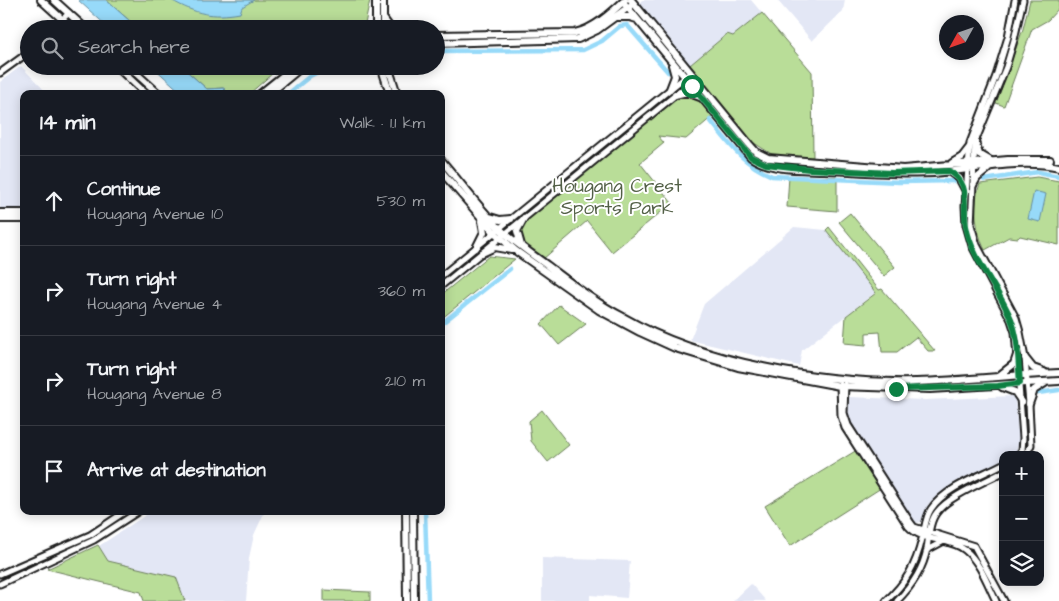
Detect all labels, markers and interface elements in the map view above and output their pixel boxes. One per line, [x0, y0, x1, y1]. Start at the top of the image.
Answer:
north arrow [939, 15, 984, 60]
search box [20, 20, 445, 75]
icon: search [38, 34, 66, 62]
text: Search here [78, 34, 190, 61]
route start [681, 75, 704, 98]
text: 14 min [40, 108, 95, 137]
text: Walk · 1.1 km [339, 112, 425, 134]
park label: Hougang Crest Sports Park [552, 173, 682, 222]
text: Continue [87, 176, 161, 203]
icon: ahead [40, 187, 68, 215]
text: 530 m [377, 190, 425, 212]
text: Hougang Avenue 10 [87, 203, 223, 225]
text: Turn right [87, 266, 176, 293]
icon: right [40, 277, 68, 305]
text: 360 m [378, 280, 425, 302]
text: Hougang Avenue 4 [87, 293, 222, 315]
text: Turn right [87, 356, 176, 383]
icon: right [40, 367, 68, 395]
text: 210 m [385, 370, 425, 392]
route end [885, 378, 908, 401]
text: Hougang Avenue 8 [87, 383, 222, 405]
map controls [999, 451, 1044, 586]
button: + [999, 451, 1044, 496]
icon: arrive [40, 457, 68, 485]
text: Arrive at destination [87, 457, 266, 484]
button: − [999, 496, 1044, 541]
button: layers [999, 541, 1044, 586]

